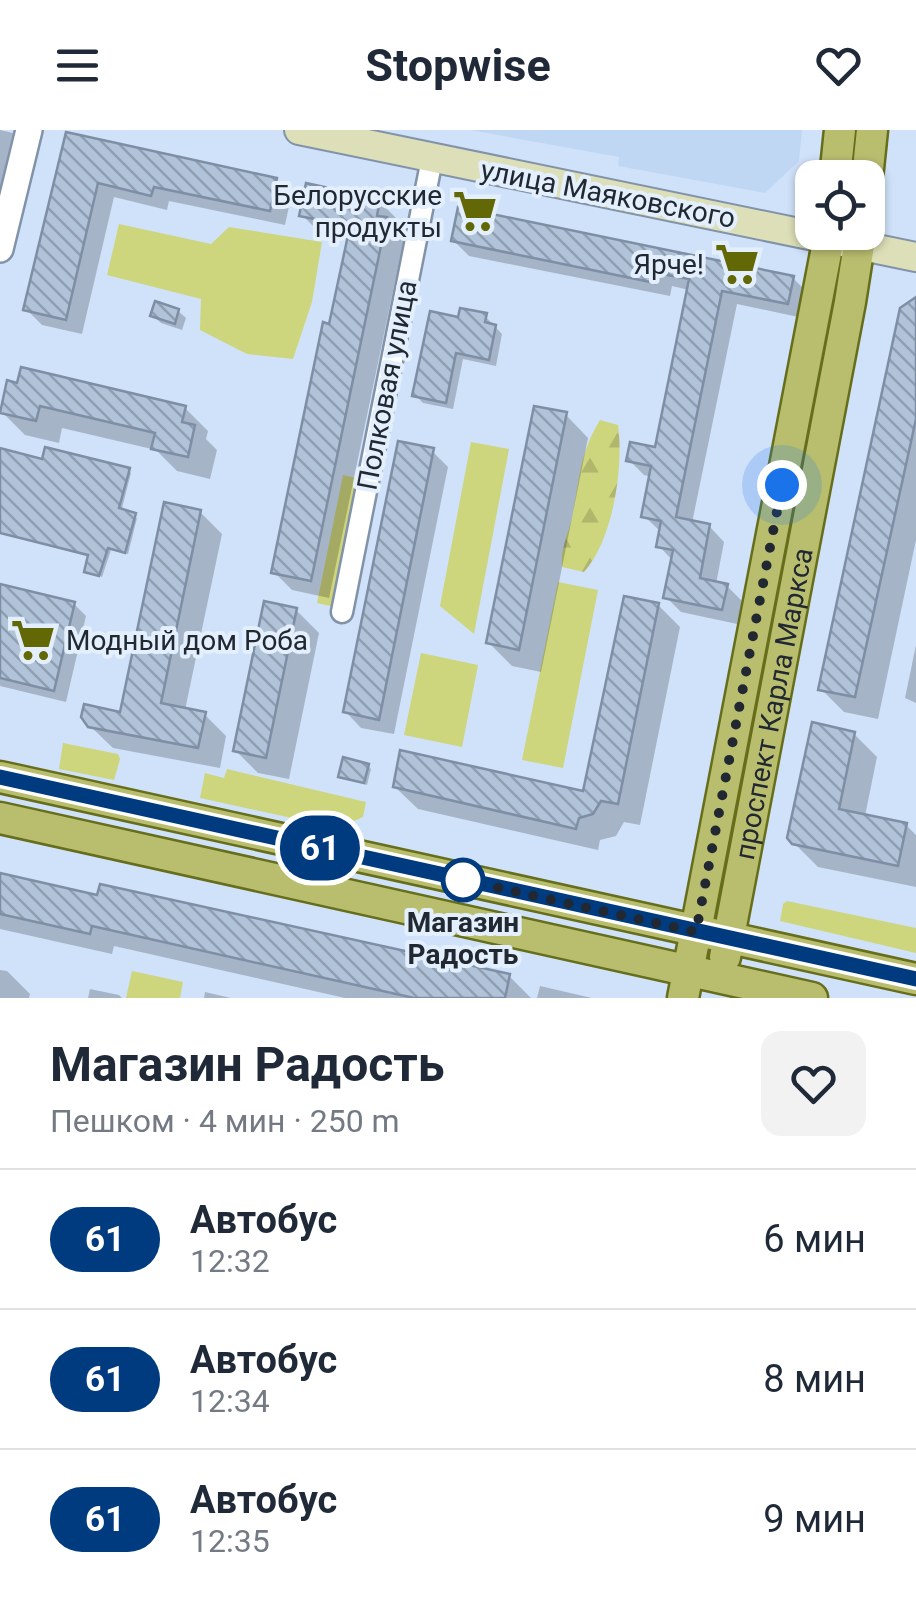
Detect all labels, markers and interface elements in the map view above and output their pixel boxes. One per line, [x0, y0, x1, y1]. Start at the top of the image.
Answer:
icon: menu [50, 38, 105, 93]
icon: heart [811, 38, 866, 93]
text: Stopwise [365, 39, 551, 92]
street label: улица Маяковского [478, 153, 738, 235]
map controls [795, 160, 885, 250]
button: locate [795, 160, 885, 250]
place label: Белорусские продукты [273, 179, 442, 244]
supermarket icon: Белорусские продукты [451, 187, 499, 235]
supermarket icon: Ярче! [713, 240, 761, 288]
place label: Ярче! [633, 248, 704, 281]
street label: Полковая улица [350, 277, 424, 493]
your location [757, 460, 807, 510]
street label: проспект Карла Маркса [727, 545, 819, 862]
supermarket icon: Модный дом Роба [9, 616, 57, 664]
place label: Модный дом Роба [66, 624, 308, 657]
line badge: 61 [275, 816, 365, 880]
text: 61 [300, 828, 340, 869]
marker: Магазин Радость [442, 859, 484, 901]
place label: Магазин Радость [407, 906, 519, 971]
button: heart [761, 1031, 866, 1136]
text: Магазин Радость [50, 1036, 445, 1093]
text: Пешком · 4 мин · 250 m [50, 1102, 400, 1140]
text: Автобус [190, 1198, 337, 1242]
text: 6 мин [763, 1217, 866, 1261]
text: 61 [85, 1219, 125, 1260]
text: 12:32 [190, 1242, 270, 1280]
text: Автобус [190, 1338, 337, 1382]
text: 8 мин [763, 1357, 866, 1401]
text: 61 [85, 1359, 125, 1400]
text: 12:34 [190, 1382, 270, 1420]
text: Автобус [190, 1478, 337, 1522]
text: 9 мин [763, 1497, 866, 1541]
text: 61 [85, 1499, 125, 1540]
text: 12:35 [190, 1522, 270, 1560]

